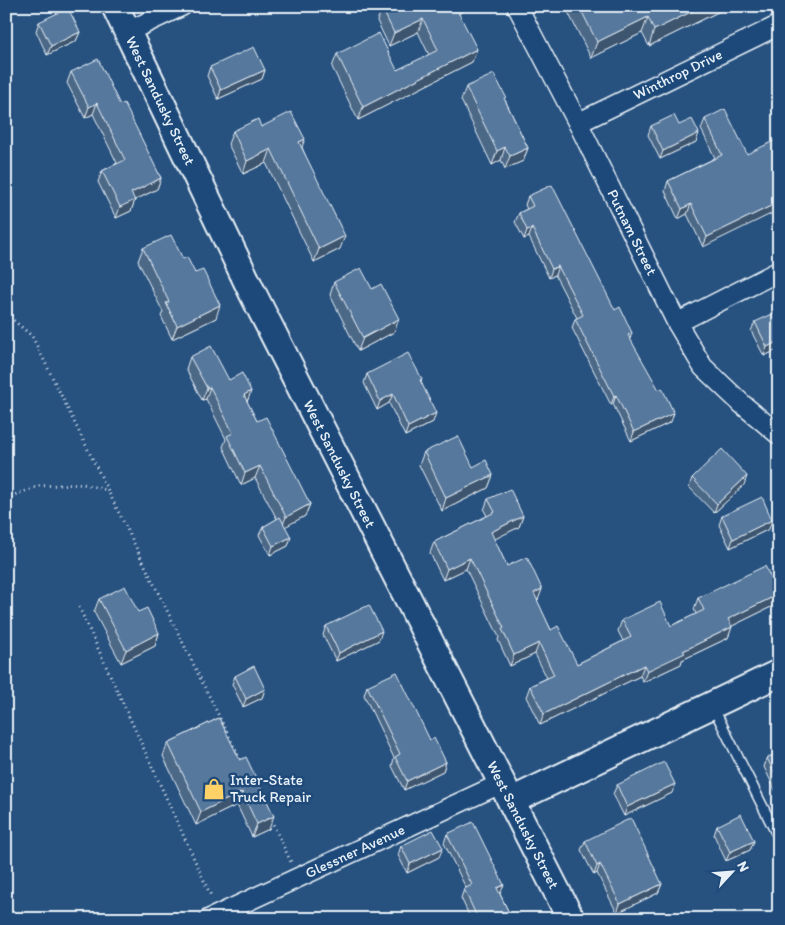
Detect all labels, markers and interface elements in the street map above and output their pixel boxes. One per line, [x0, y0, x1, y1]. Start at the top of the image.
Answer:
street label: West Sandusky Street [122, 33, 199, 168]
street label: Winthrop Drive [630, 45, 725, 104]
street label: Putnam Street [603, 186, 661, 279]
street label: West Sandusky Street [299, 397, 380, 531]
street label: West Sandusky Street [483, 758, 563, 892]
place label: Inter-State Truck Repair [230, 771, 312, 806]
shop icon: Inter-State Truck Repair [201, 776, 227, 802]
street label: Glessner Avenue [302, 820, 408, 882]
north arrow [708, 848, 758, 898]
text: N [734, 859, 753, 874]

